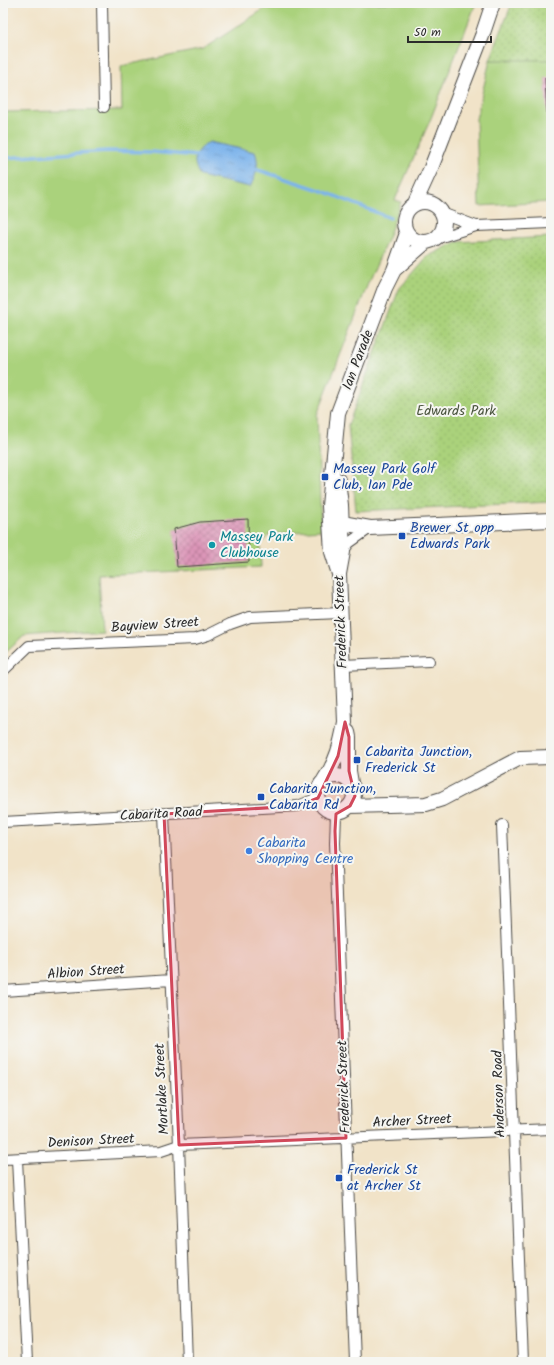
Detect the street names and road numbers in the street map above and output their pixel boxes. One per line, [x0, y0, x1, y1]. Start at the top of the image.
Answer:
street label: Ian Parade [337, 326, 380, 393]
street label: Frederick Street [328, 574, 354, 669]
street label: Bayview Street [110, 611, 200, 639]
street label: Cabarita Road [119, 801, 204, 827]
street label: Albion Street [47, 958, 126, 986]
street label: Frederick Street [331, 1039, 357, 1134]
street label: Mortlake Street [149, 1042, 175, 1135]
street label: Anderson Road [486, 1049, 512, 1138]
street label: Archer Street [372, 1108, 453, 1134]
street label: Denison Street [47, 1128, 136, 1154]

